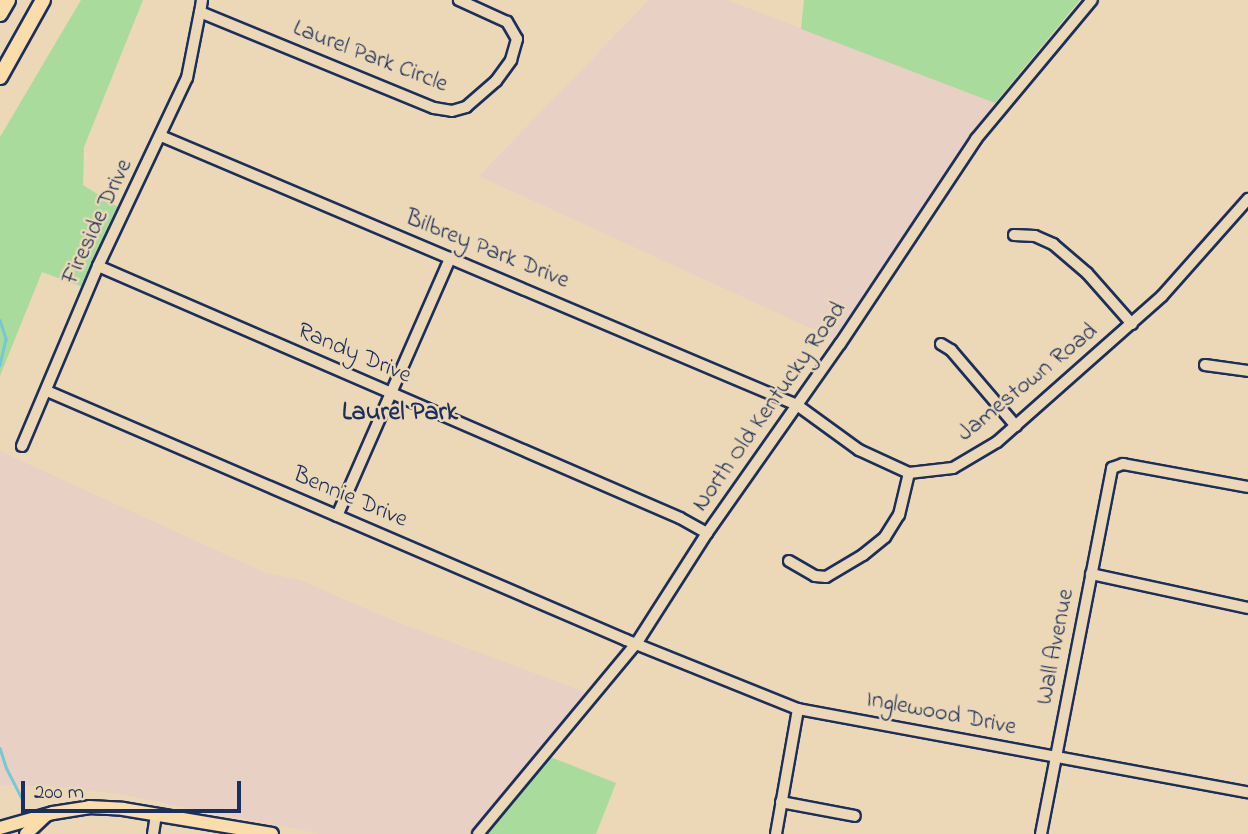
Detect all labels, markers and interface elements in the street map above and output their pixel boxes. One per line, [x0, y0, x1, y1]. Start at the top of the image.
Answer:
street label: Laurel Park Circle [289, 14, 451, 100]
street label: Fireside Drive [56, 155, 140, 289]
street label: Bilbrey Park Drive [401, 204, 573, 296]
street label: North Old Kentucky Road [687, 297, 853, 517]
street label: Randy Drive [293, 317, 415, 391]
street label: Jamestown Road [952, 318, 1104, 448]
district label: Laurel Park [342, 398, 458, 430]
street label: Bennie Drive [288, 461, 412, 535]
street label: Wall Avenue [1031, 587, 1081, 707]
street label: Inglewood Drive [864, 685, 1018, 743]
scale bar [24, 768, 245, 812]
text: 200 m [34, 778, 84, 808]

